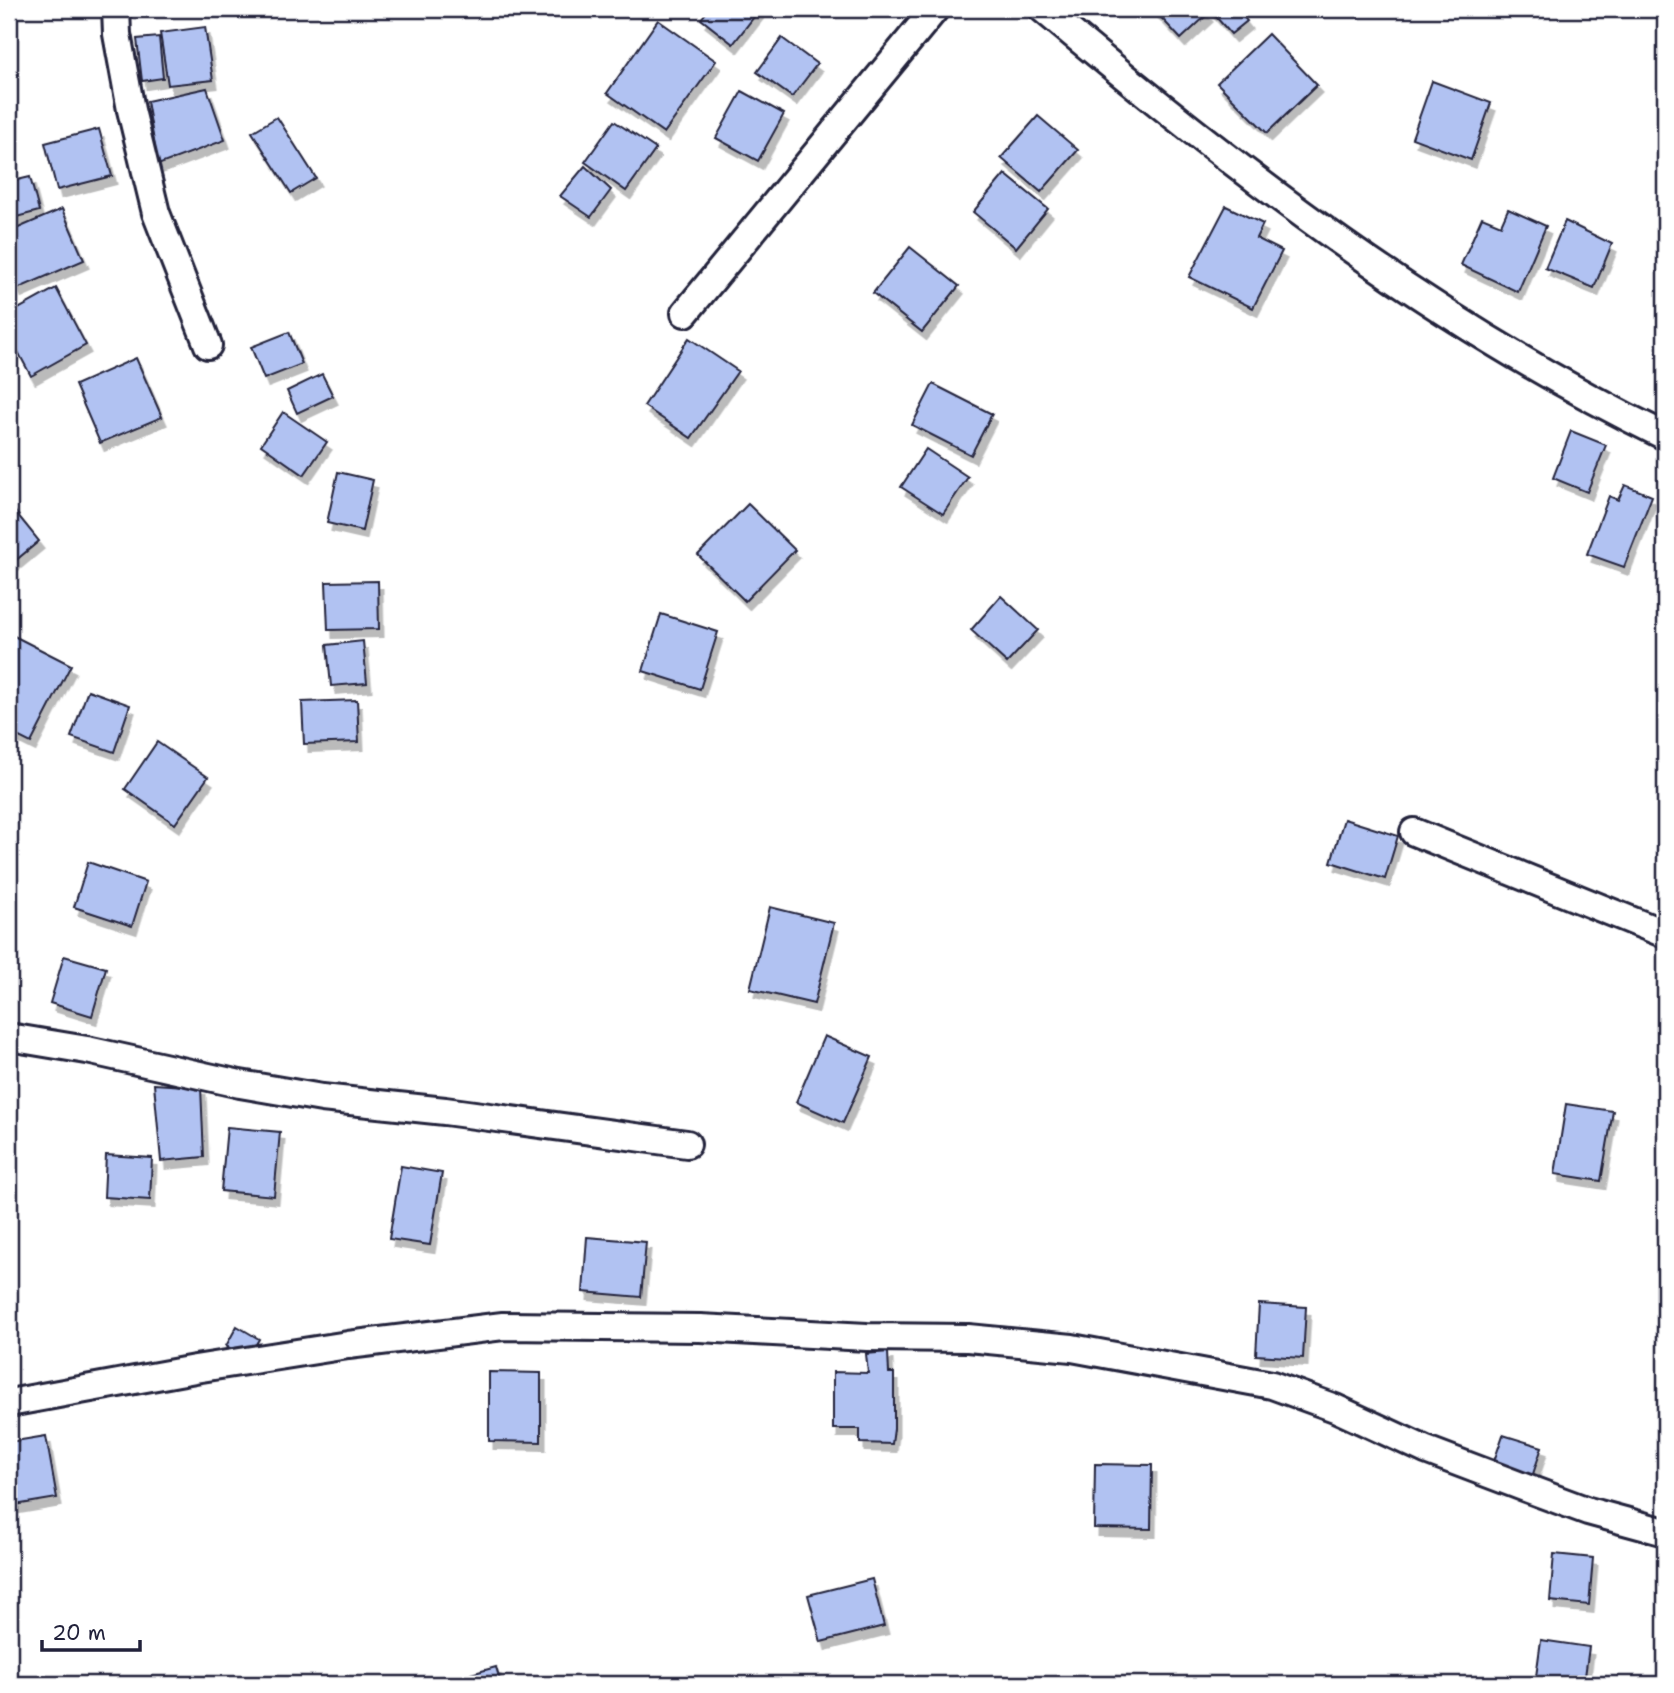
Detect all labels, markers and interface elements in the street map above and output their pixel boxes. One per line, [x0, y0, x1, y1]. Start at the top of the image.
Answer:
scale bar [42, 1609, 140, 1653]
text: 20 m [52, 1619, 106, 1647]

